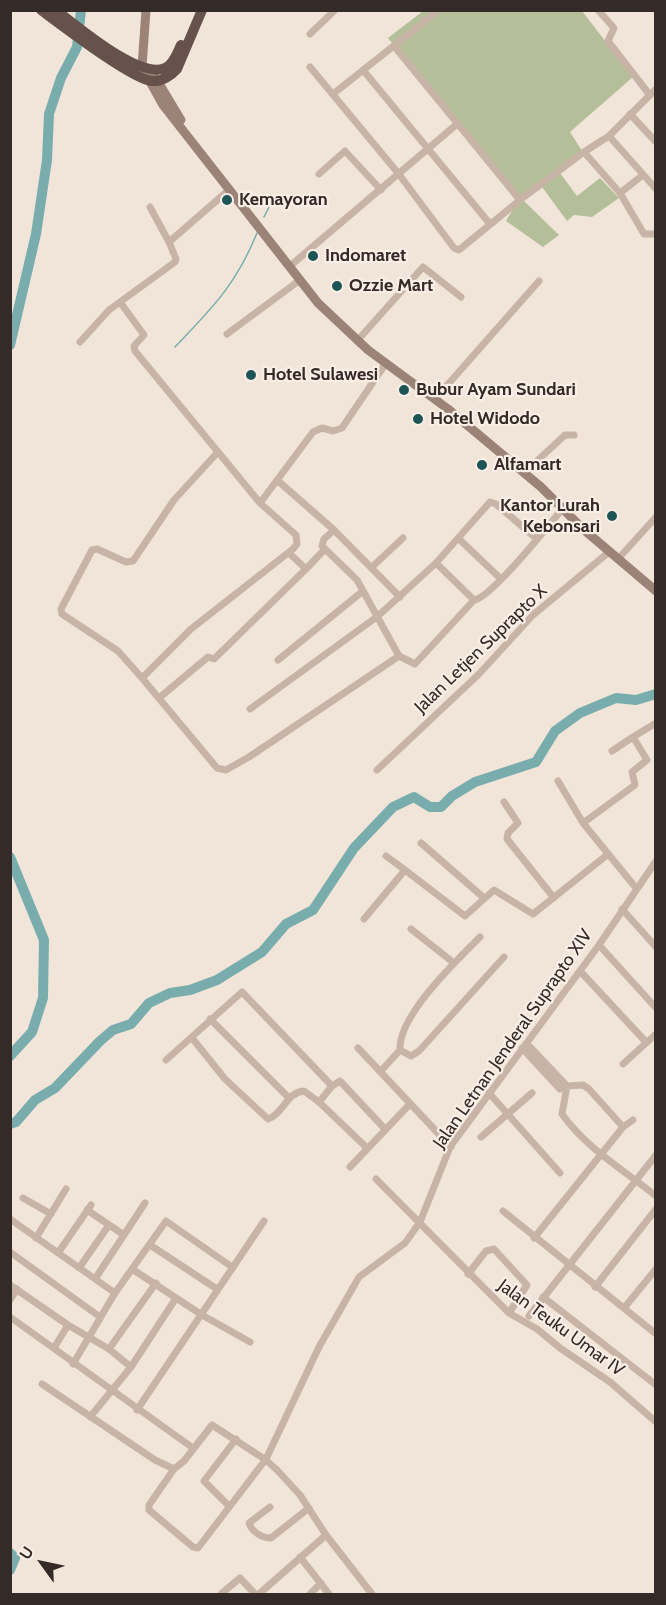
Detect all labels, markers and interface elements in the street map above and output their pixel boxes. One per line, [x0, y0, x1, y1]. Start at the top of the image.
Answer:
place label: Kemayoran [239, 189, 328, 211]
marker: Kemayoran [220, 193, 234, 207]
place label: Indomaret [325, 245, 406, 267]
marker: Indomaret [306, 249, 320, 263]
place label: Ozzie Mart [349, 275, 433, 297]
marker: Ozzie Mart [330, 279, 344, 293]
place label: Hotel Sulawesi [263, 364, 378, 386]
marker: Hotel Sulawesi [244, 368, 258, 382]
place label: Bubur Ayam Sundari [416, 379, 576, 401]
marker: Bubur Ayam Sundari [397, 383, 411, 397]
place label: Hotel Widodo [430, 408, 540, 430]
marker: Hotel Widodo [411, 412, 425, 426]
place label: Alfamart [494, 454, 561, 476]
marker: Alfamart [475, 458, 489, 472]
place label: Kantor Lurah Kebonsari [500, 495, 600, 538]
marker: Kantor Lurah Kebonsari [605, 509, 619, 523]
street label: Jalan Letjen Suprapto X [410, 580, 552, 718]
street label: Jalan Letnan Jenderal Suprapto XIV [429, 925, 597, 1153]
street label: Jalan Teuku Umar IV [494, 1275, 628, 1381]
north arrow [12, 1533, 72, 1593]
text: U [15, 1543, 38, 1563]

